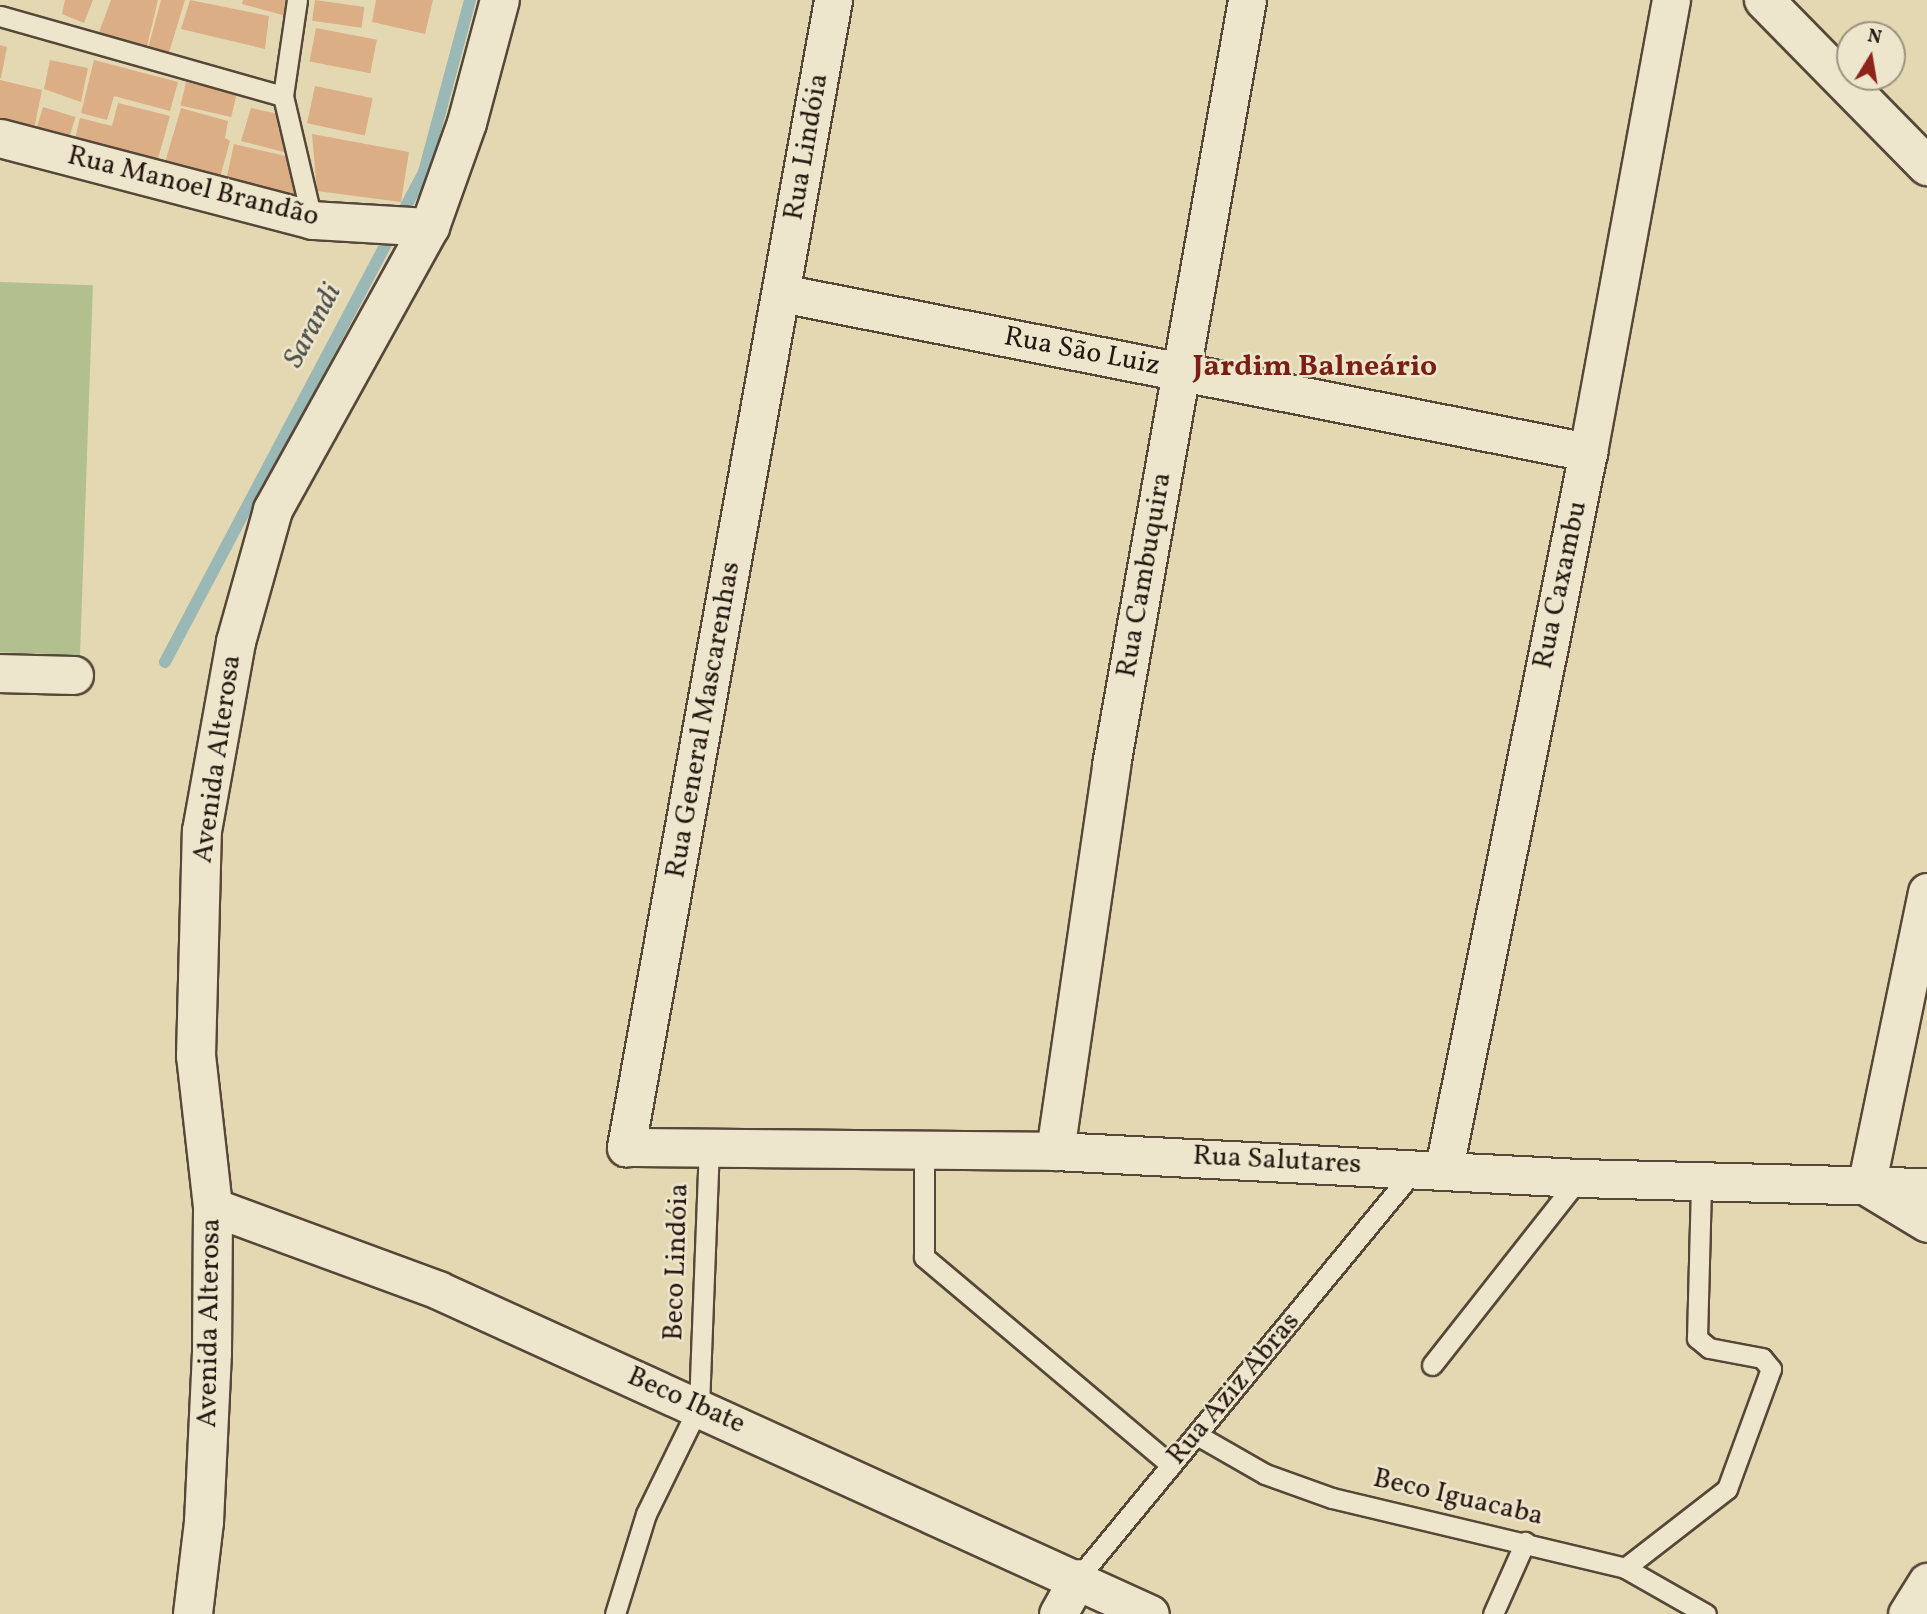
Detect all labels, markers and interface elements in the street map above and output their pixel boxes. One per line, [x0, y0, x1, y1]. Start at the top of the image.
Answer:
north arrow [1836, 21, 1906, 91]
text: N [1865, 23, 1884, 51]
street label: Rua Lindóia [778, 71, 836, 223]
street label: Rua Manoel Brandão [64, 140, 322, 234]
water label: Sarandi [276, 278, 350, 374]
street label: Rua São Luiz [1001, 320, 1163, 384]
district label: Jardim Balneário [1193, 349, 1437, 385]
street label: Rua Cambuquira [1110, 470, 1180, 680]
street label: Rua Caxambu [1527, 498, 1595, 672]
street label: Rua General Mascarenhas [660, 559, 748, 881]
street label: Avenida Alterosa [187, 653, 249, 865]
street label: Rua Salutares [1192, 1140, 1362, 1182]
street label: Beco Lindóia [657, 1183, 697, 1341]
street label: Avenida Alterosa [191, 1218, 229, 1428]
street label: Rua Aziz Abras [1160, 1306, 1308, 1472]
street label: Beco Ibate [622, 1360, 750, 1442]
street label: Beco Iguacaba [1370, 1462, 1546, 1534]

